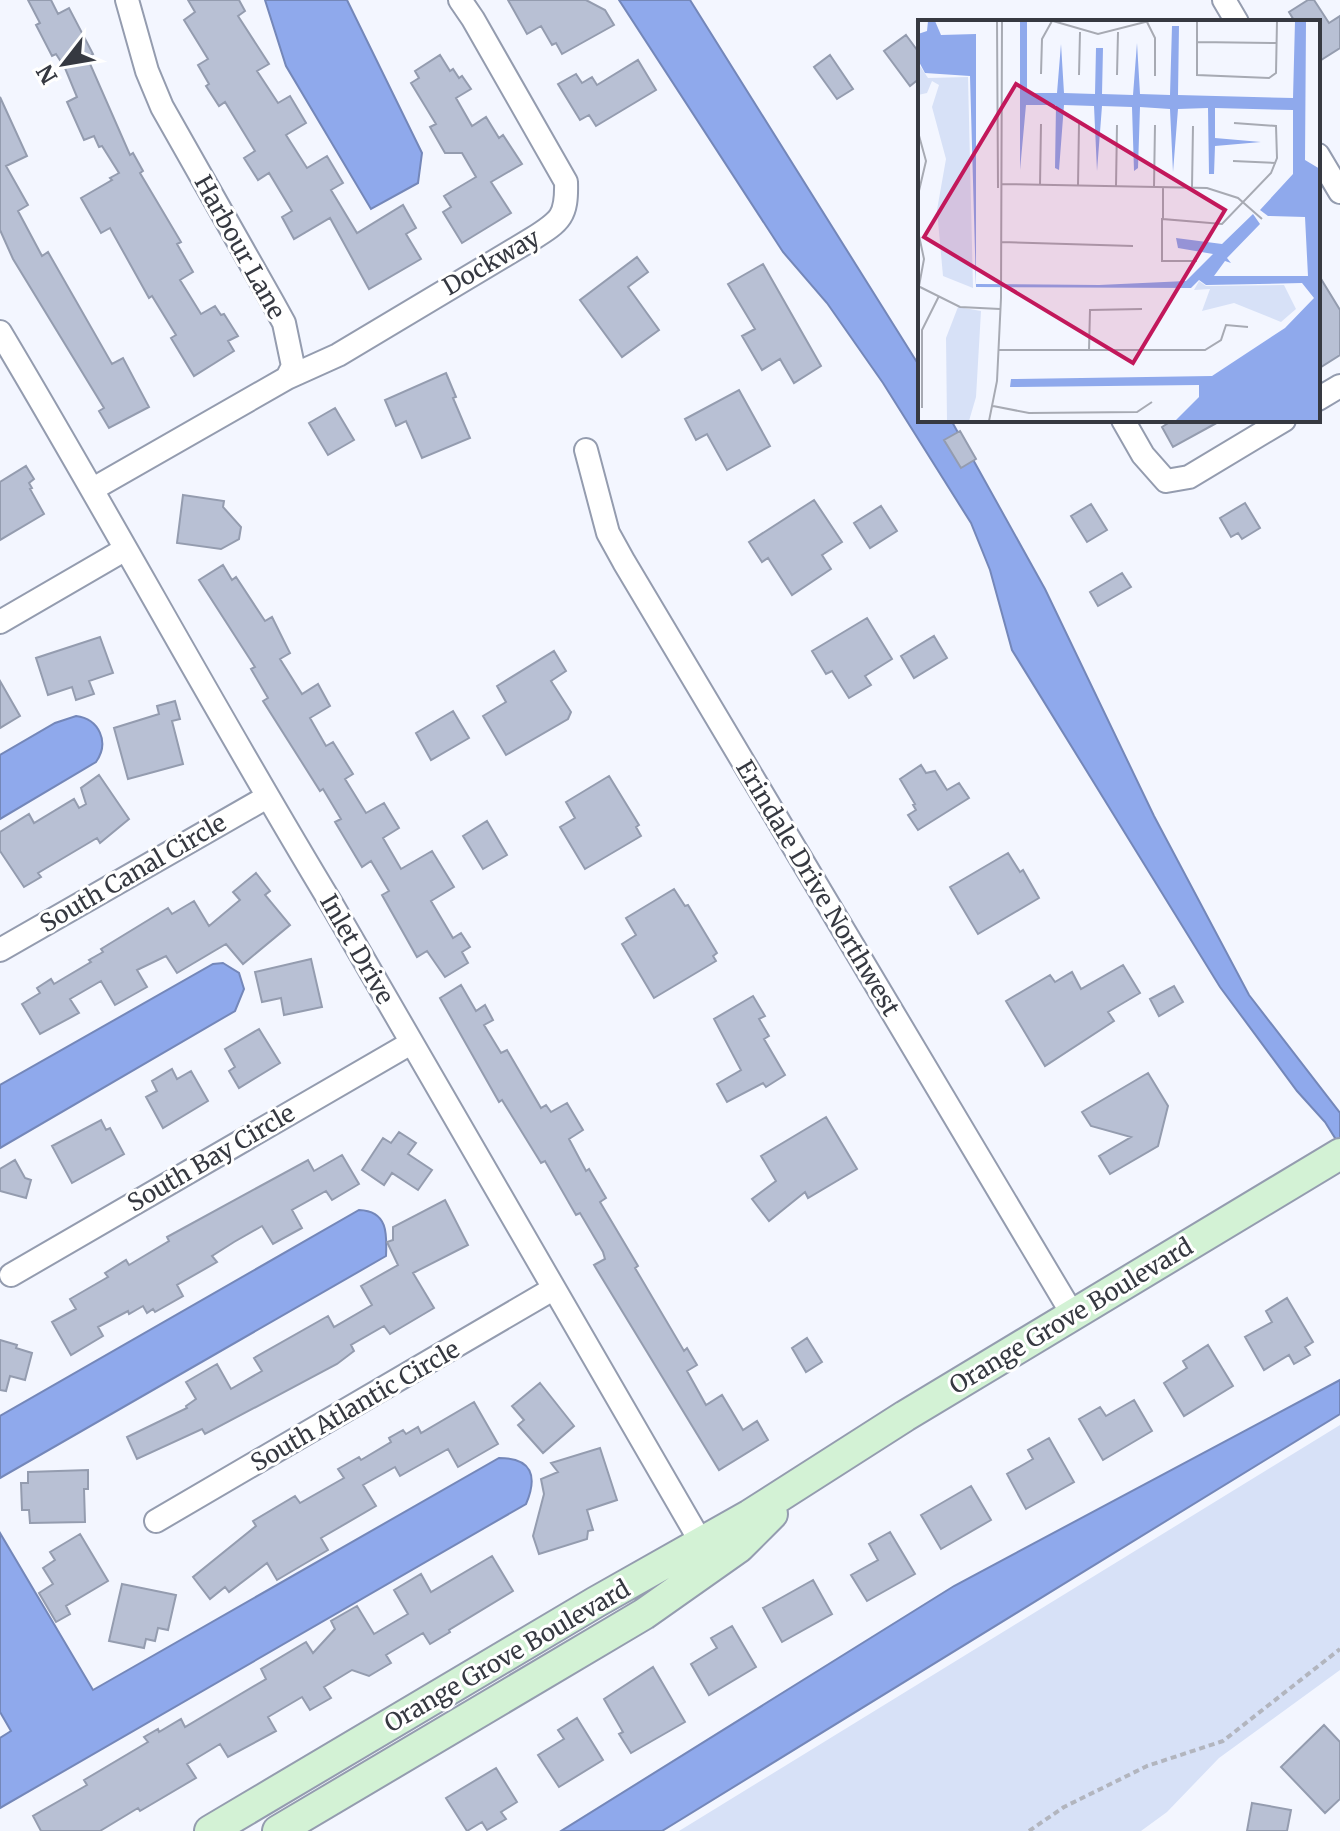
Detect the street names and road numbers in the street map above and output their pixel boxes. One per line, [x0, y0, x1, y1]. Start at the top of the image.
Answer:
street label: Harbour Lane [188, 170, 292, 324]
street label: Dockway [437, 222, 545, 302]
street label: Erindale Drive Northwest [729, 754, 907, 1022]
street label: South Canal Circle [34, 807, 232, 939]
street label: Inlet Drive [313, 889, 401, 1009]
street label: South Bay Circle [122, 1098, 300, 1218]
street label: Orange Grove Boulevard [944, 1231, 1198, 1401]
street label: South Atlantic Circle [245, 1334, 465, 1478]
street label: Orange Grove Boulevard [379, 1573, 635, 1739]

